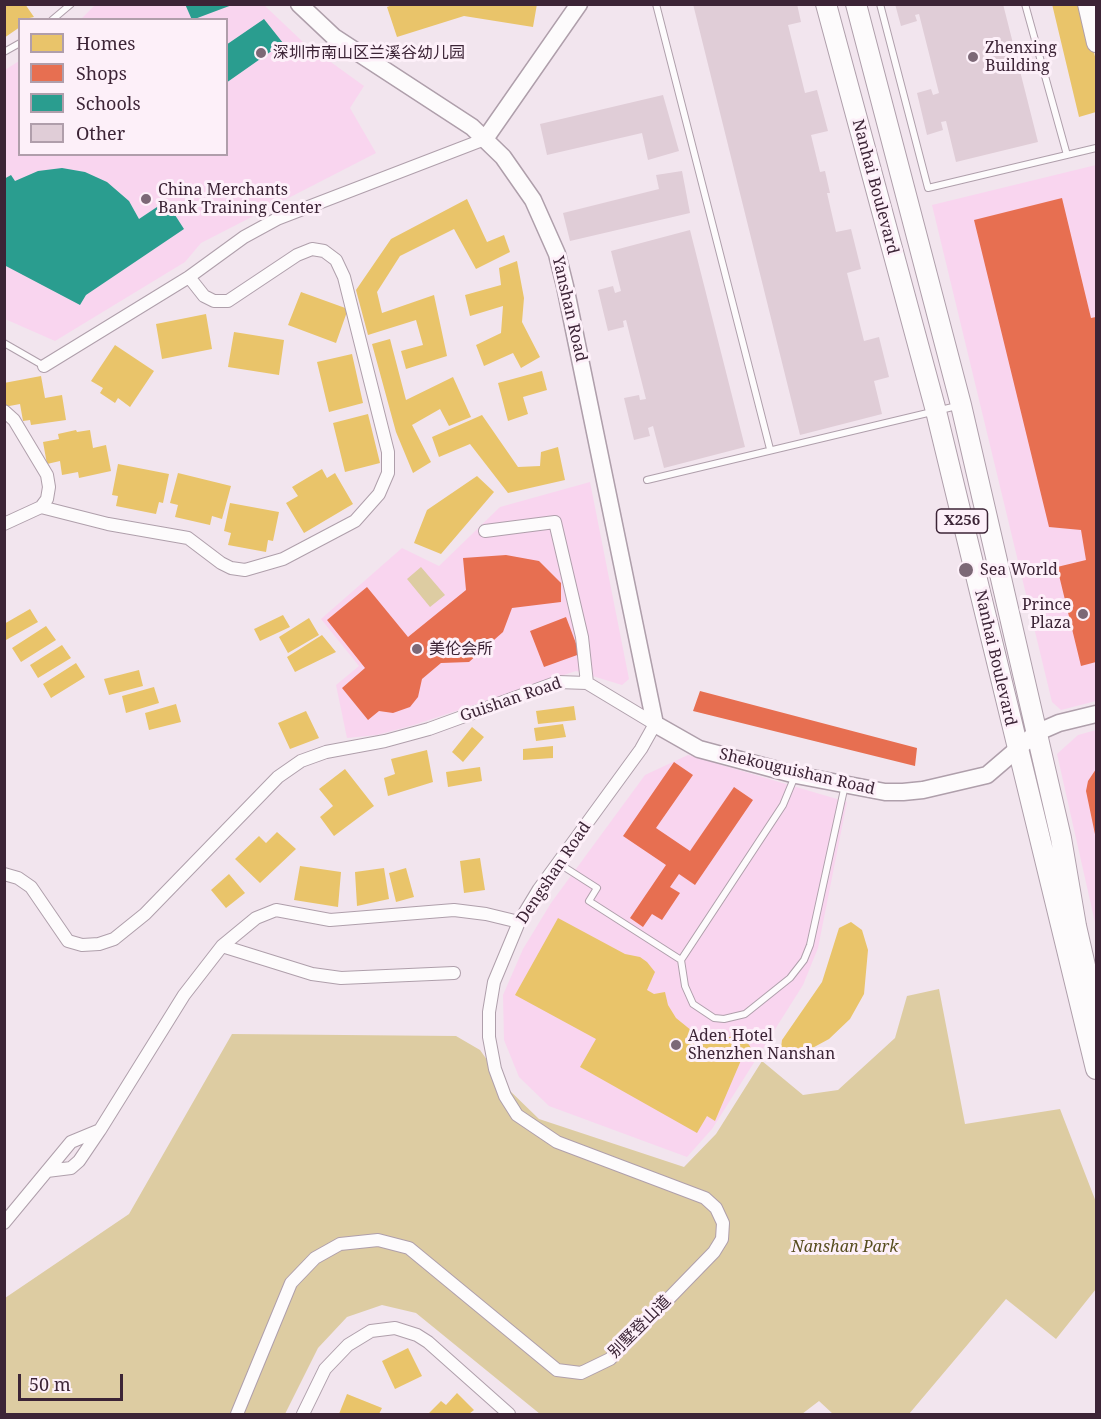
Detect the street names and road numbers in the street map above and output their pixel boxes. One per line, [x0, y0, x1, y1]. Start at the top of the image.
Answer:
street label: Nanhai Boulevard [848, 117, 902, 257]
street label: Yanshan Road [548, 254, 590, 364]
road number: X256 [936, 509, 988, 533]
street label: Nanhai Boulevard [970, 588, 1020, 728]
street label: Guishan Road [458, 674, 564, 726]
street label: Shekouguishan Road [717, 745, 877, 799]
street label: Dengshan Road [513, 818, 595, 928]
street label: 别墅登山道 [605, 1292, 675, 1362]

